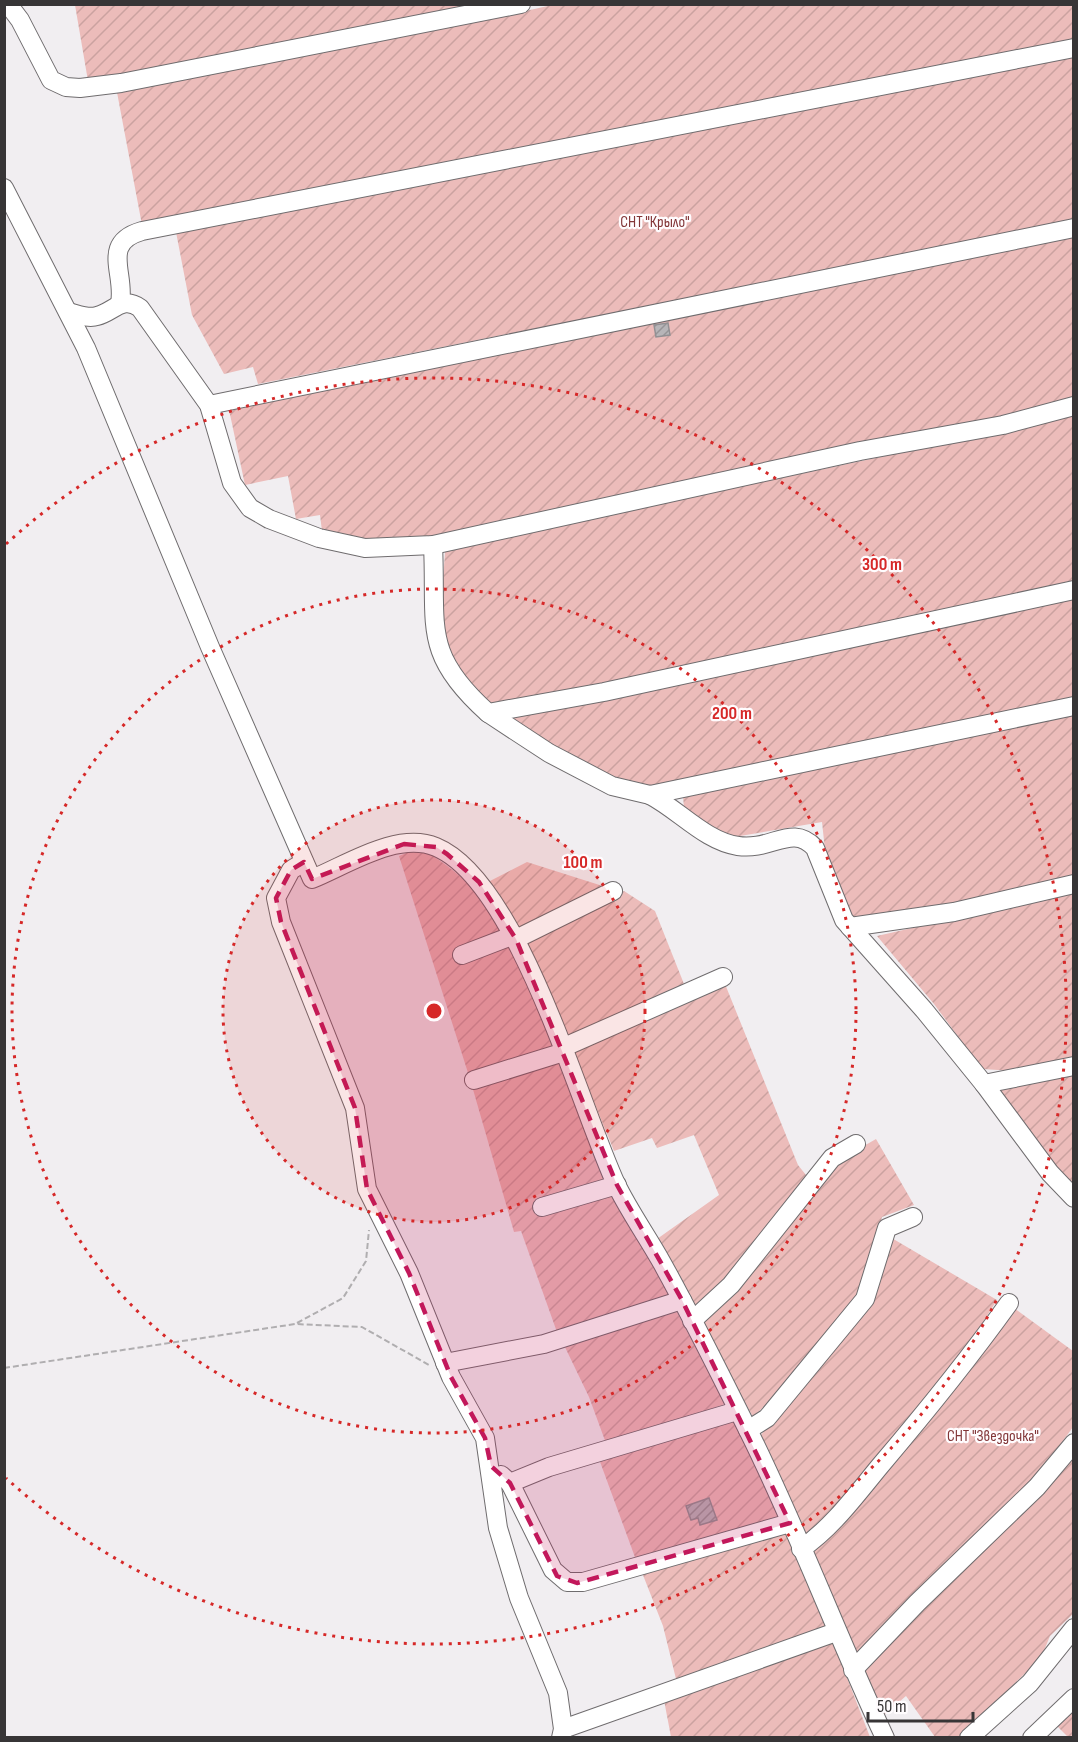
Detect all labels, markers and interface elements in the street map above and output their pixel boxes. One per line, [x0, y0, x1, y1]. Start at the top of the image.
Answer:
park label: СНТ "Крыло" [620, 213, 690, 232]
text: 300 m [862, 554, 902, 575]
text: 200 m [712, 703, 752, 724]
text: 100 m [564, 852, 603, 873]
centre of rings [424, 1001, 444, 1021]
park label: СНТ "Звездочка" [947, 1427, 1039, 1446]
scale bar [868, 1685, 973, 1723]
text: 50 m [877, 1696, 907, 1717]

